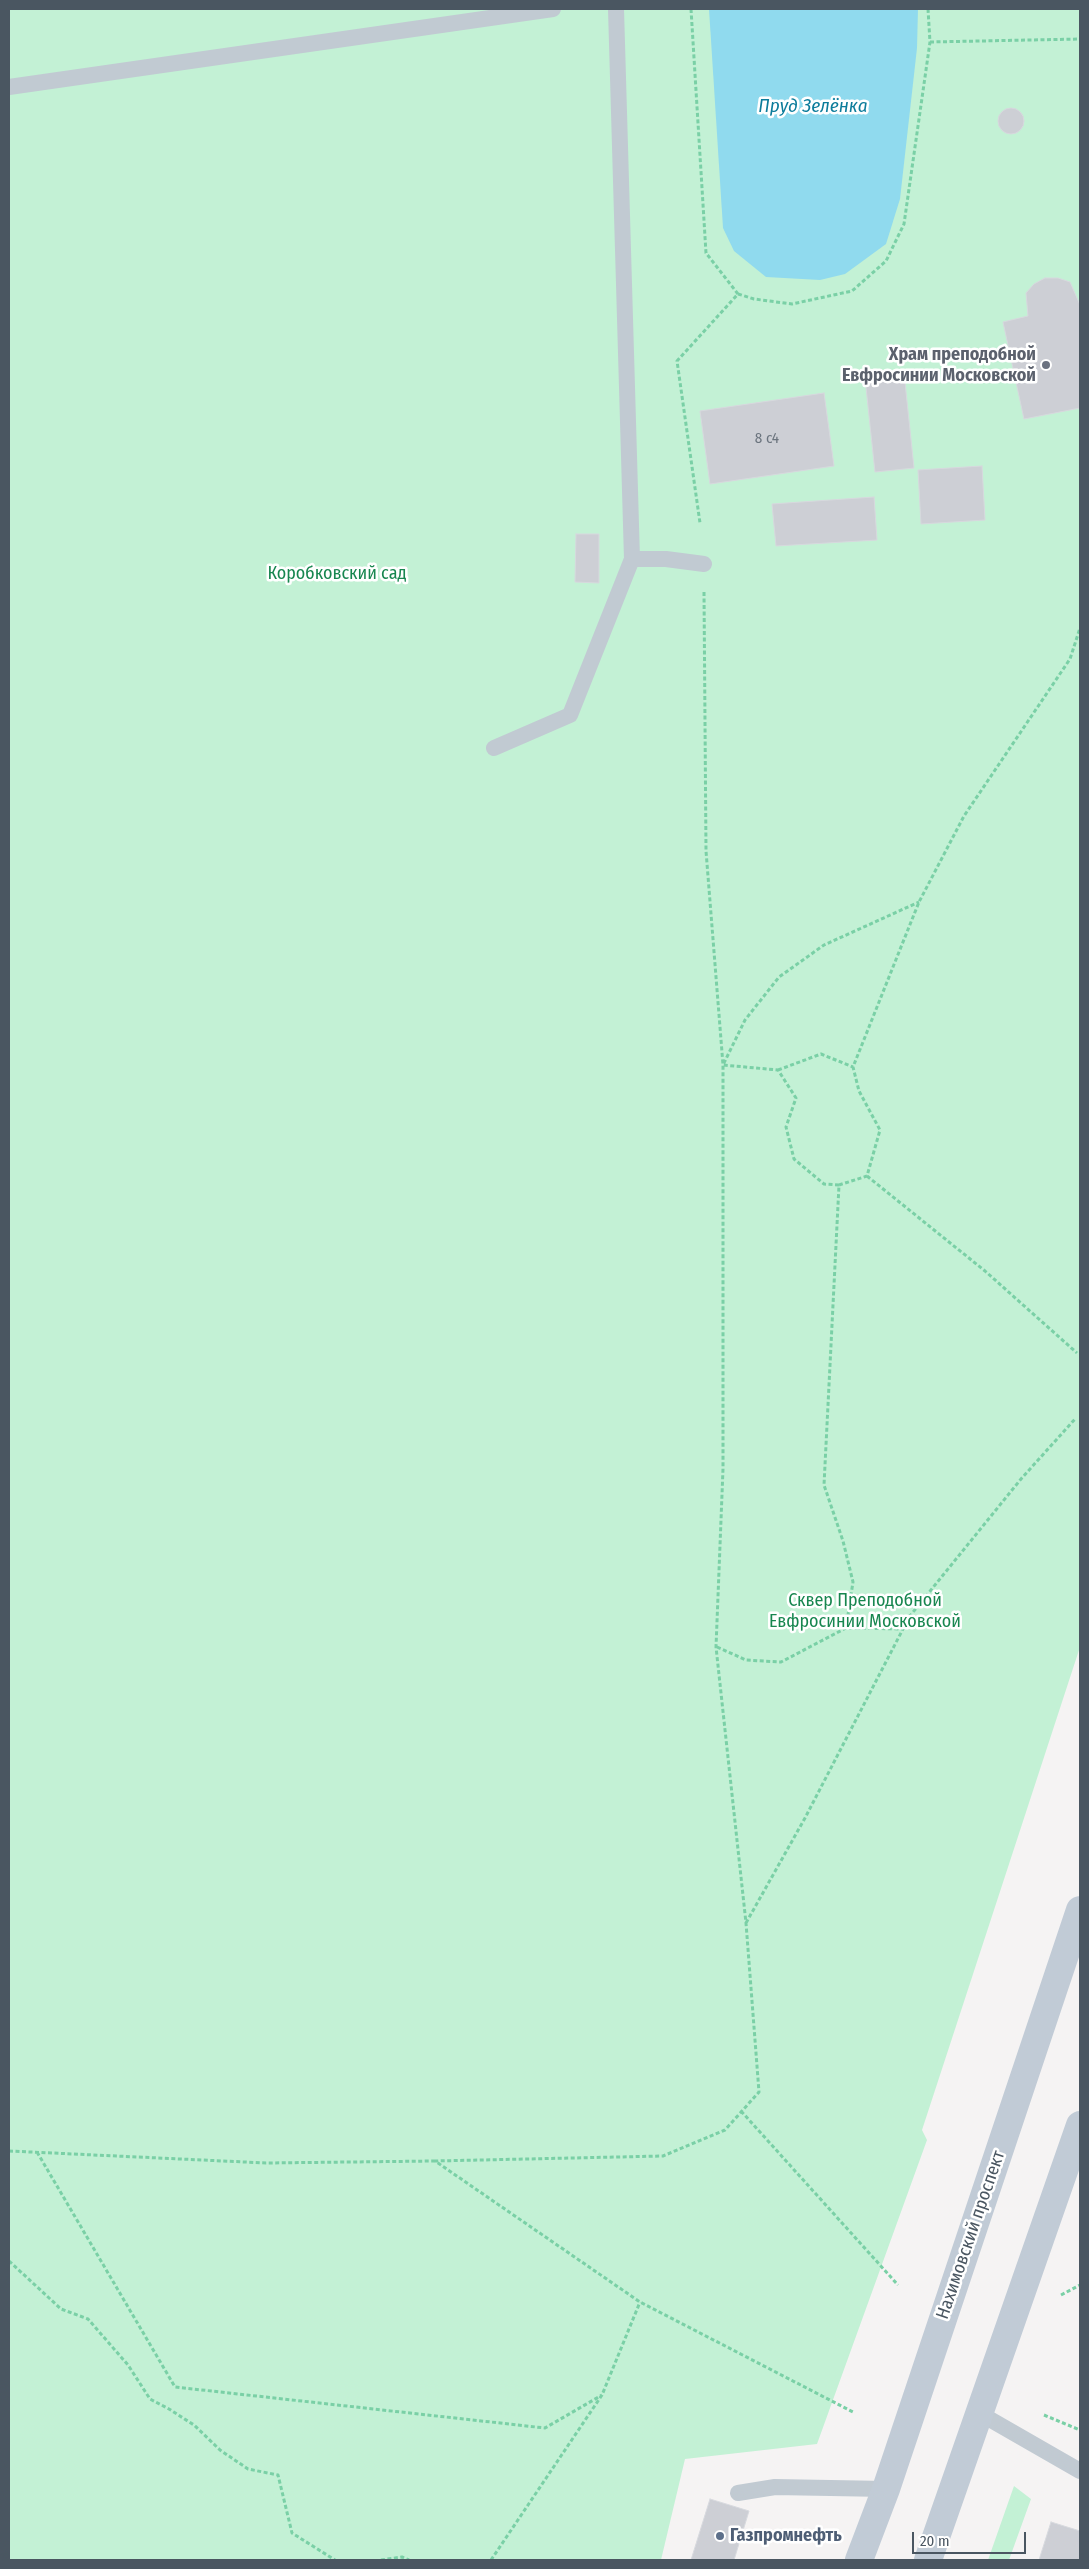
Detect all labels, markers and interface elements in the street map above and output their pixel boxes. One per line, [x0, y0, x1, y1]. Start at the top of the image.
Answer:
water label: Пруд Зелёнка [758, 96, 868, 118]
place label: Храм преподобной Евфросинии Московской [842, 344, 1036, 386]
marker: Храм преподобной Евфросинии Московской [1040, 359, 1052, 371]
house number: 8 с4 [755, 430, 779, 448]
park label: Коробковский сад [267, 563, 407, 585]
park label: Сквер Преподобной Евфросинии Московской [769, 1590, 961, 1632]
street label: Нахимовский проспект [932, 2148, 1010, 2322]
scale bar [914, 2522, 1028, 2554]
place label: Газпромнефть [730, 2525, 842, 2547]
marker: Газпромнефть [714, 2530, 726, 2542]
text: 20 m [920, 2532, 950, 2550]

